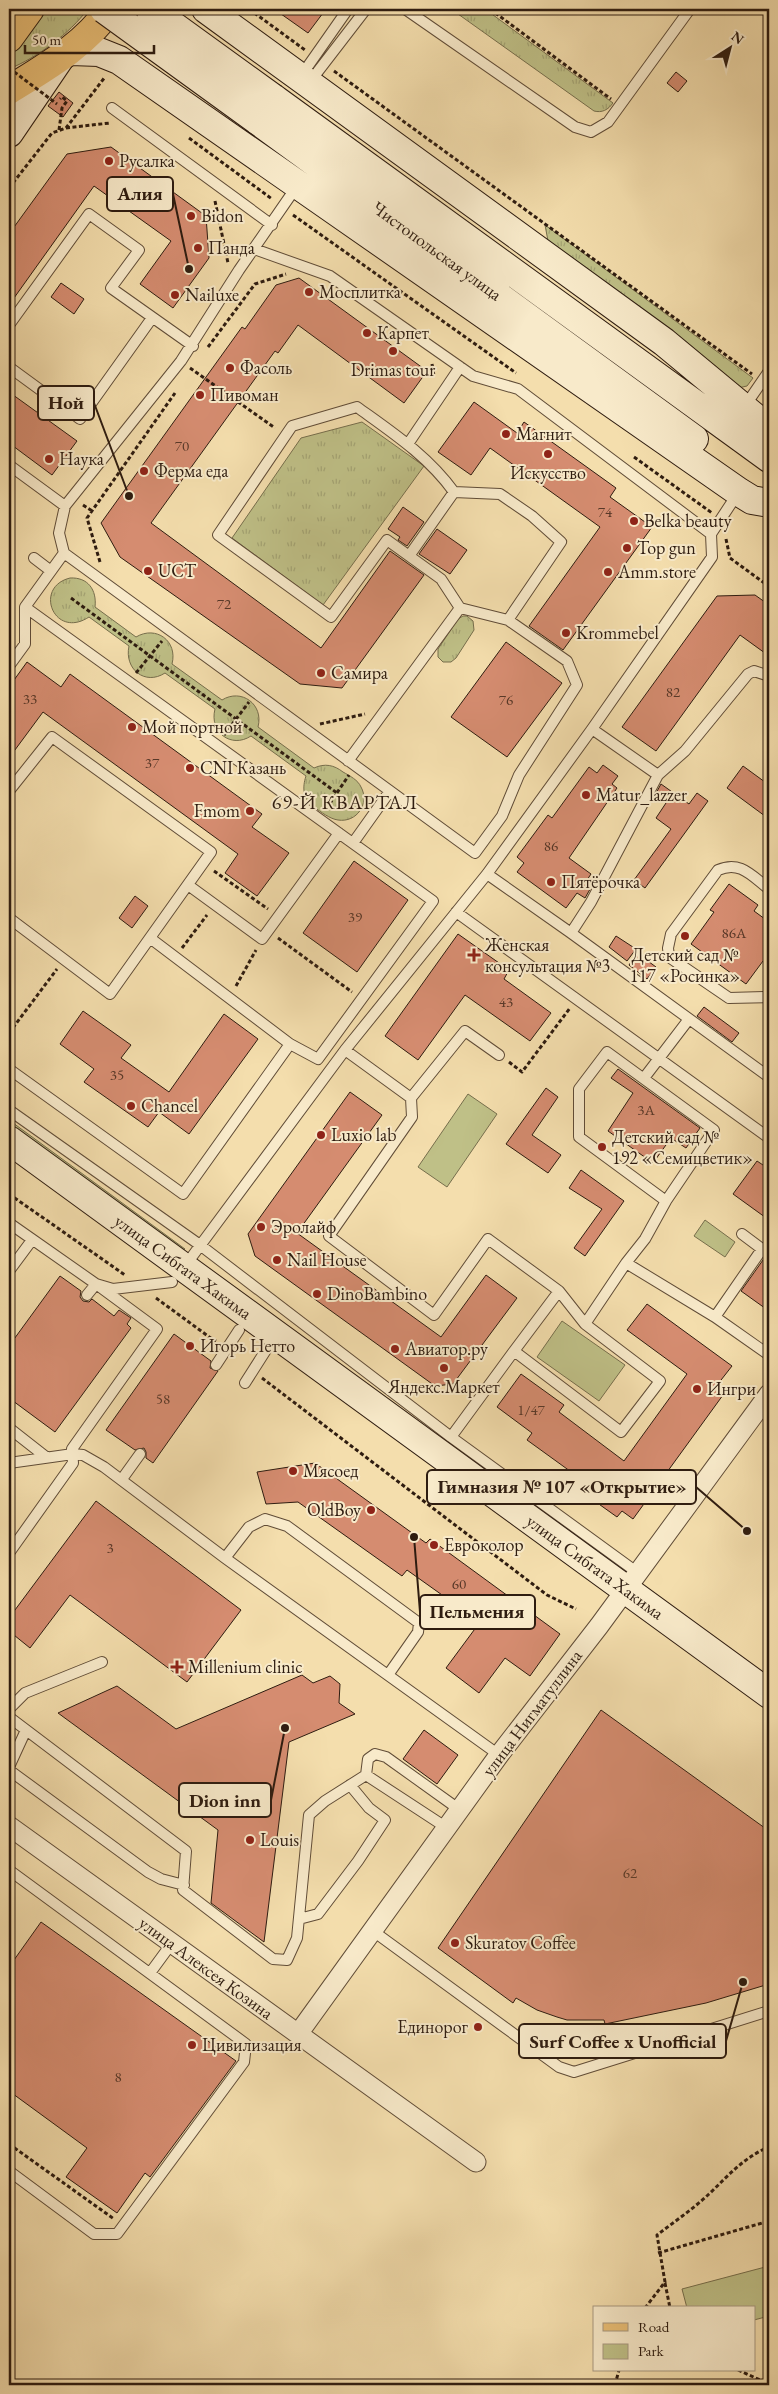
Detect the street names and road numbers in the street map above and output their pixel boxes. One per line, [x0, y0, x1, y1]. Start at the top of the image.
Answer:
street label: Чистопольская улица [368, 196, 507, 306]
street label: улица Сибгата Хакима [110, 1209, 257, 1325]
street label: улица Сибгата Хакима [522, 1509, 669, 1625]
street label: улица Нигматуллина [476, 1644, 587, 1781]
street label: улица Алексея Козина [135, 1911, 279, 2025]

